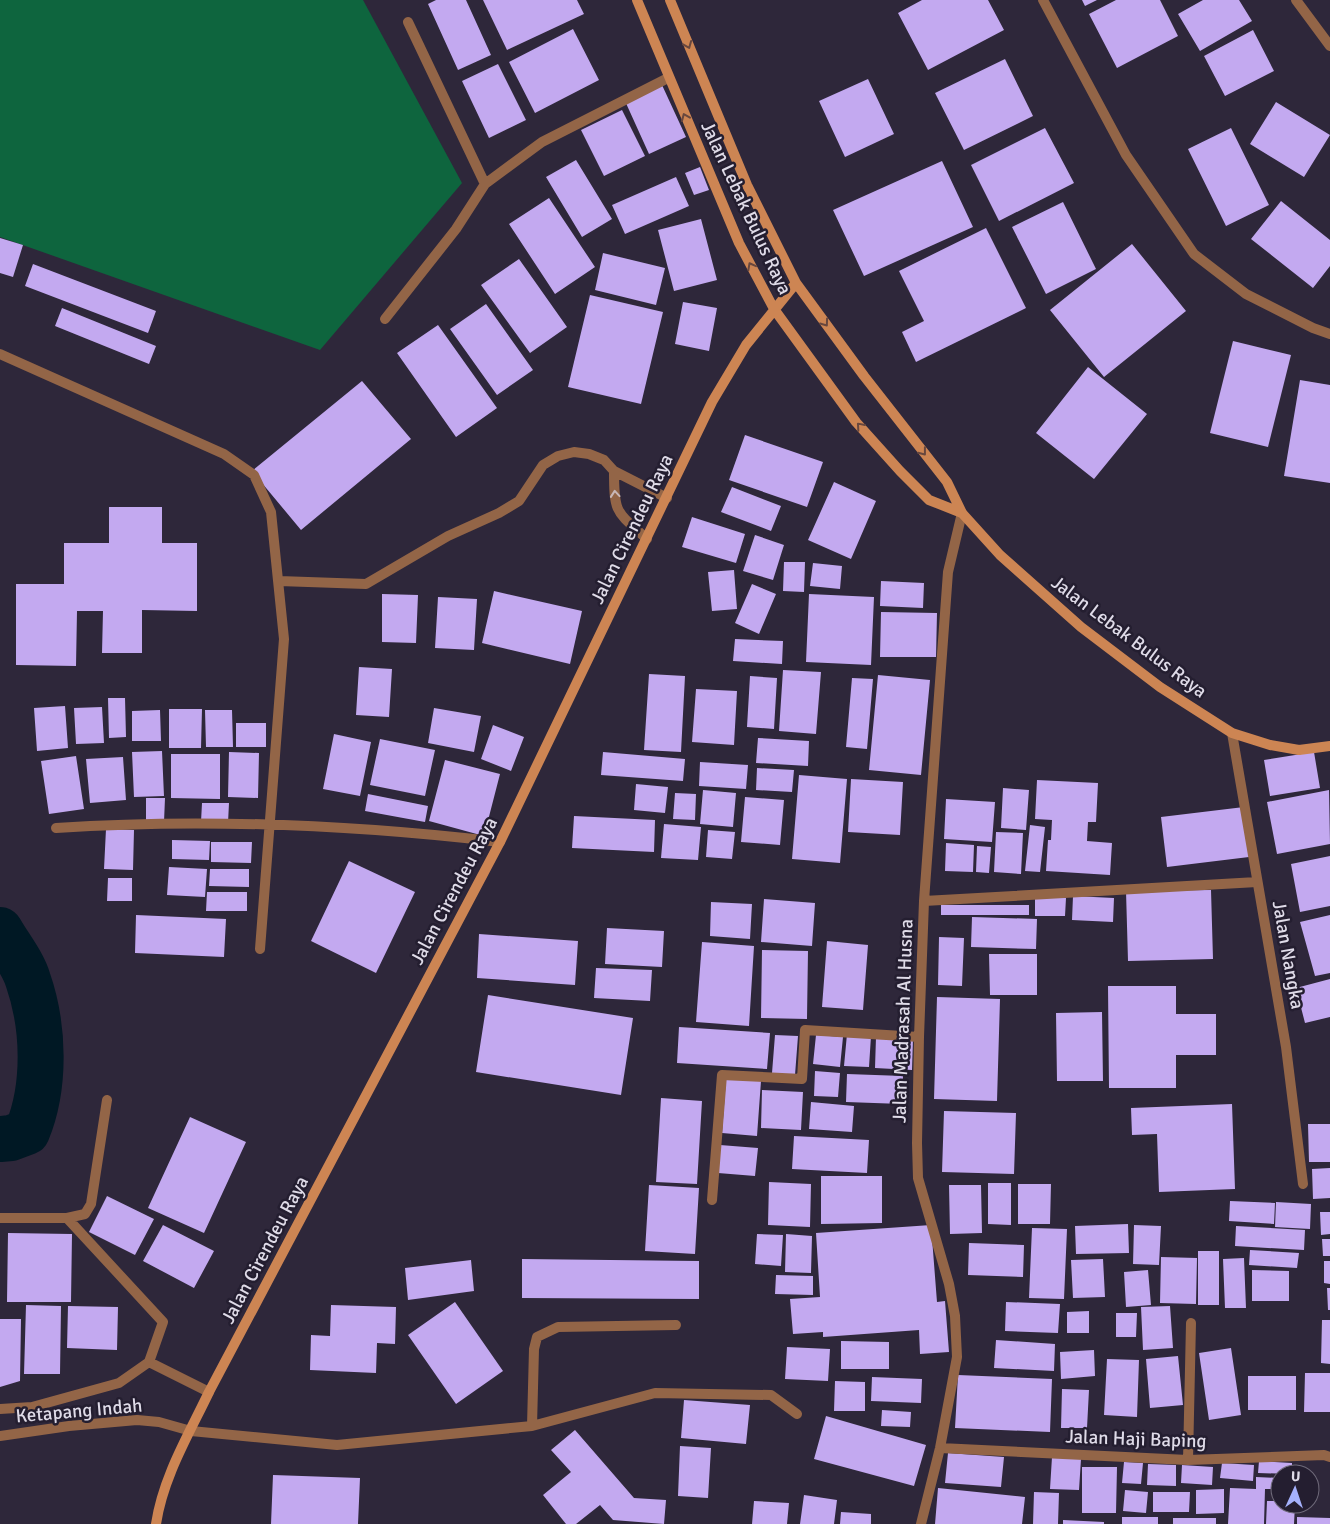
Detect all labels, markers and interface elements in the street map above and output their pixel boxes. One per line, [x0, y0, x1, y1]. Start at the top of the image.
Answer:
one-way arrow [682, 40, 693, 49]
one-way arrow [681, 113, 691, 122]
street label: Jalan Lebak Bulus Raya [695, 117, 797, 299]
one-way arrow [747, 262, 757, 271]
one-way arrow [819, 317, 828, 327]
one-way arrow [857, 423, 866, 432]
one-way arrow [918, 447, 927, 456]
street label: Jalan Cirendeu Raya [585, 450, 679, 608]
one-way arrow [610, 490, 621, 498]
street label: Jalan Lebak Bulus Raya [1046, 571, 1212, 703]
street label: Jalan Cirendeu Raya [405, 813, 503, 969]
street label: Jalan Nangka [1267, 899, 1309, 1011]
street label: Jalan Madrasah Al Husna [887, 919, 919, 1123]
street label: Jalan Cirendeu Raya [216, 1172, 314, 1328]
street label: Ketapang Indah [15, 1394, 143, 1428]
street label: Jalan Haji Baping [1065, 1425, 1207, 1453]
north arrow [1270, 1464, 1320, 1514]
text: U [1290, 1468, 1301, 1485]

